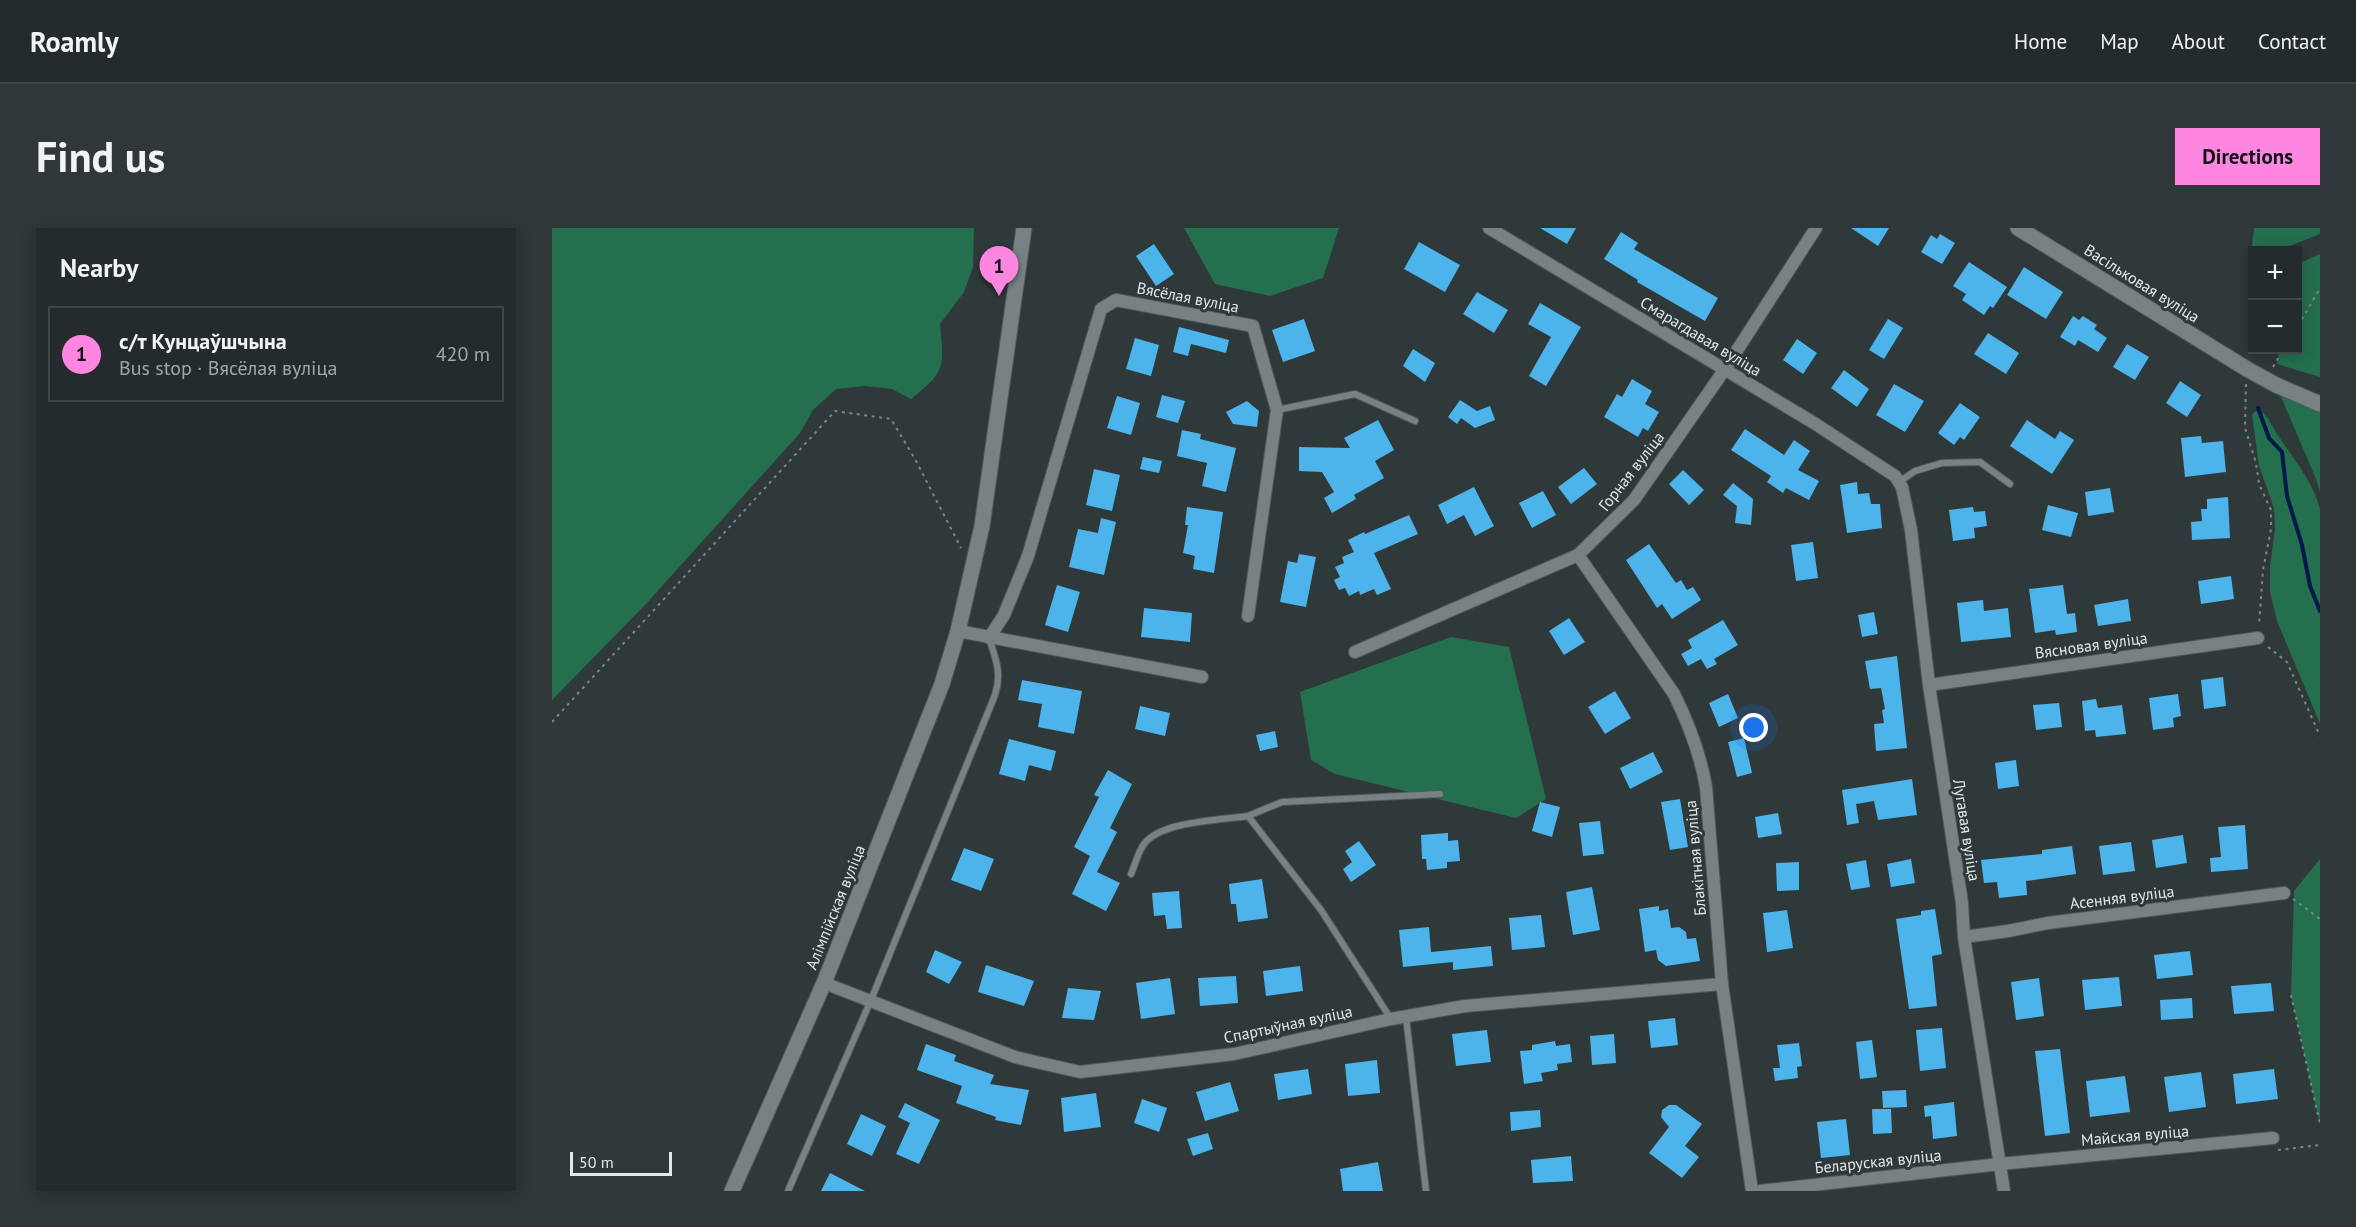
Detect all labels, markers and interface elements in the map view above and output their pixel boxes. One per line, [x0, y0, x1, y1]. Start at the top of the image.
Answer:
text: Roamly [30, 23, 119, 60]
text: Home [2014, 28, 2067, 55]
text: Map [2100, 28, 2139, 55]
text: About [2172, 28, 2225, 55]
text: Contact [2258, 28, 2326, 55]
button: Directions [2175, 128, 2320, 185]
text: Find us [36, 129, 165, 184]
street label: Васільковая вуліца [2081, 239, 2203, 327]
map controls [2248, 246, 2302, 354]
button: + [2248, 246, 2302, 300]
pin: 1 [980, 247, 1018, 296]
text: Nearby [60, 251, 138, 284]
street label: Вясёлая вуліца [1135, 277, 1241, 317]
street label: Смарагдавая вуліца [1637, 292, 1765, 380]
button: − [2248, 300, 2302, 354]
text: с/т Кунцаўшчына [119, 327, 287, 355]
text: 1 [76, 341, 87, 367]
text: 420 m [436, 341, 490, 367]
text: Bus stop · Вясёлая вуліца [119, 355, 337, 381]
street label: Горная вуліца [1594, 427, 1668, 515]
street label: Вясновая вуліца [2033, 627, 2149, 663]
your location [1739, 713, 1768, 742]
street label: Лугавая вуліца [1949, 776, 1985, 883]
street label: Блакітная вуліца [1680, 799, 1710, 917]
street label: Алімпійская вуліца [801, 842, 869, 972]
street label: Асенняя вуліца [2069, 881, 2175, 913]
street label: Спартыўная вуліца [1222, 1001, 1354, 1047]
street label: Майская вуліца [2080, 1120, 2190, 1150]
street label: Беларуская вуліца [1814, 1144, 1942, 1178]
scale bar [570, 1149, 672, 1176]
text: 50 m [579, 1152, 614, 1172]

